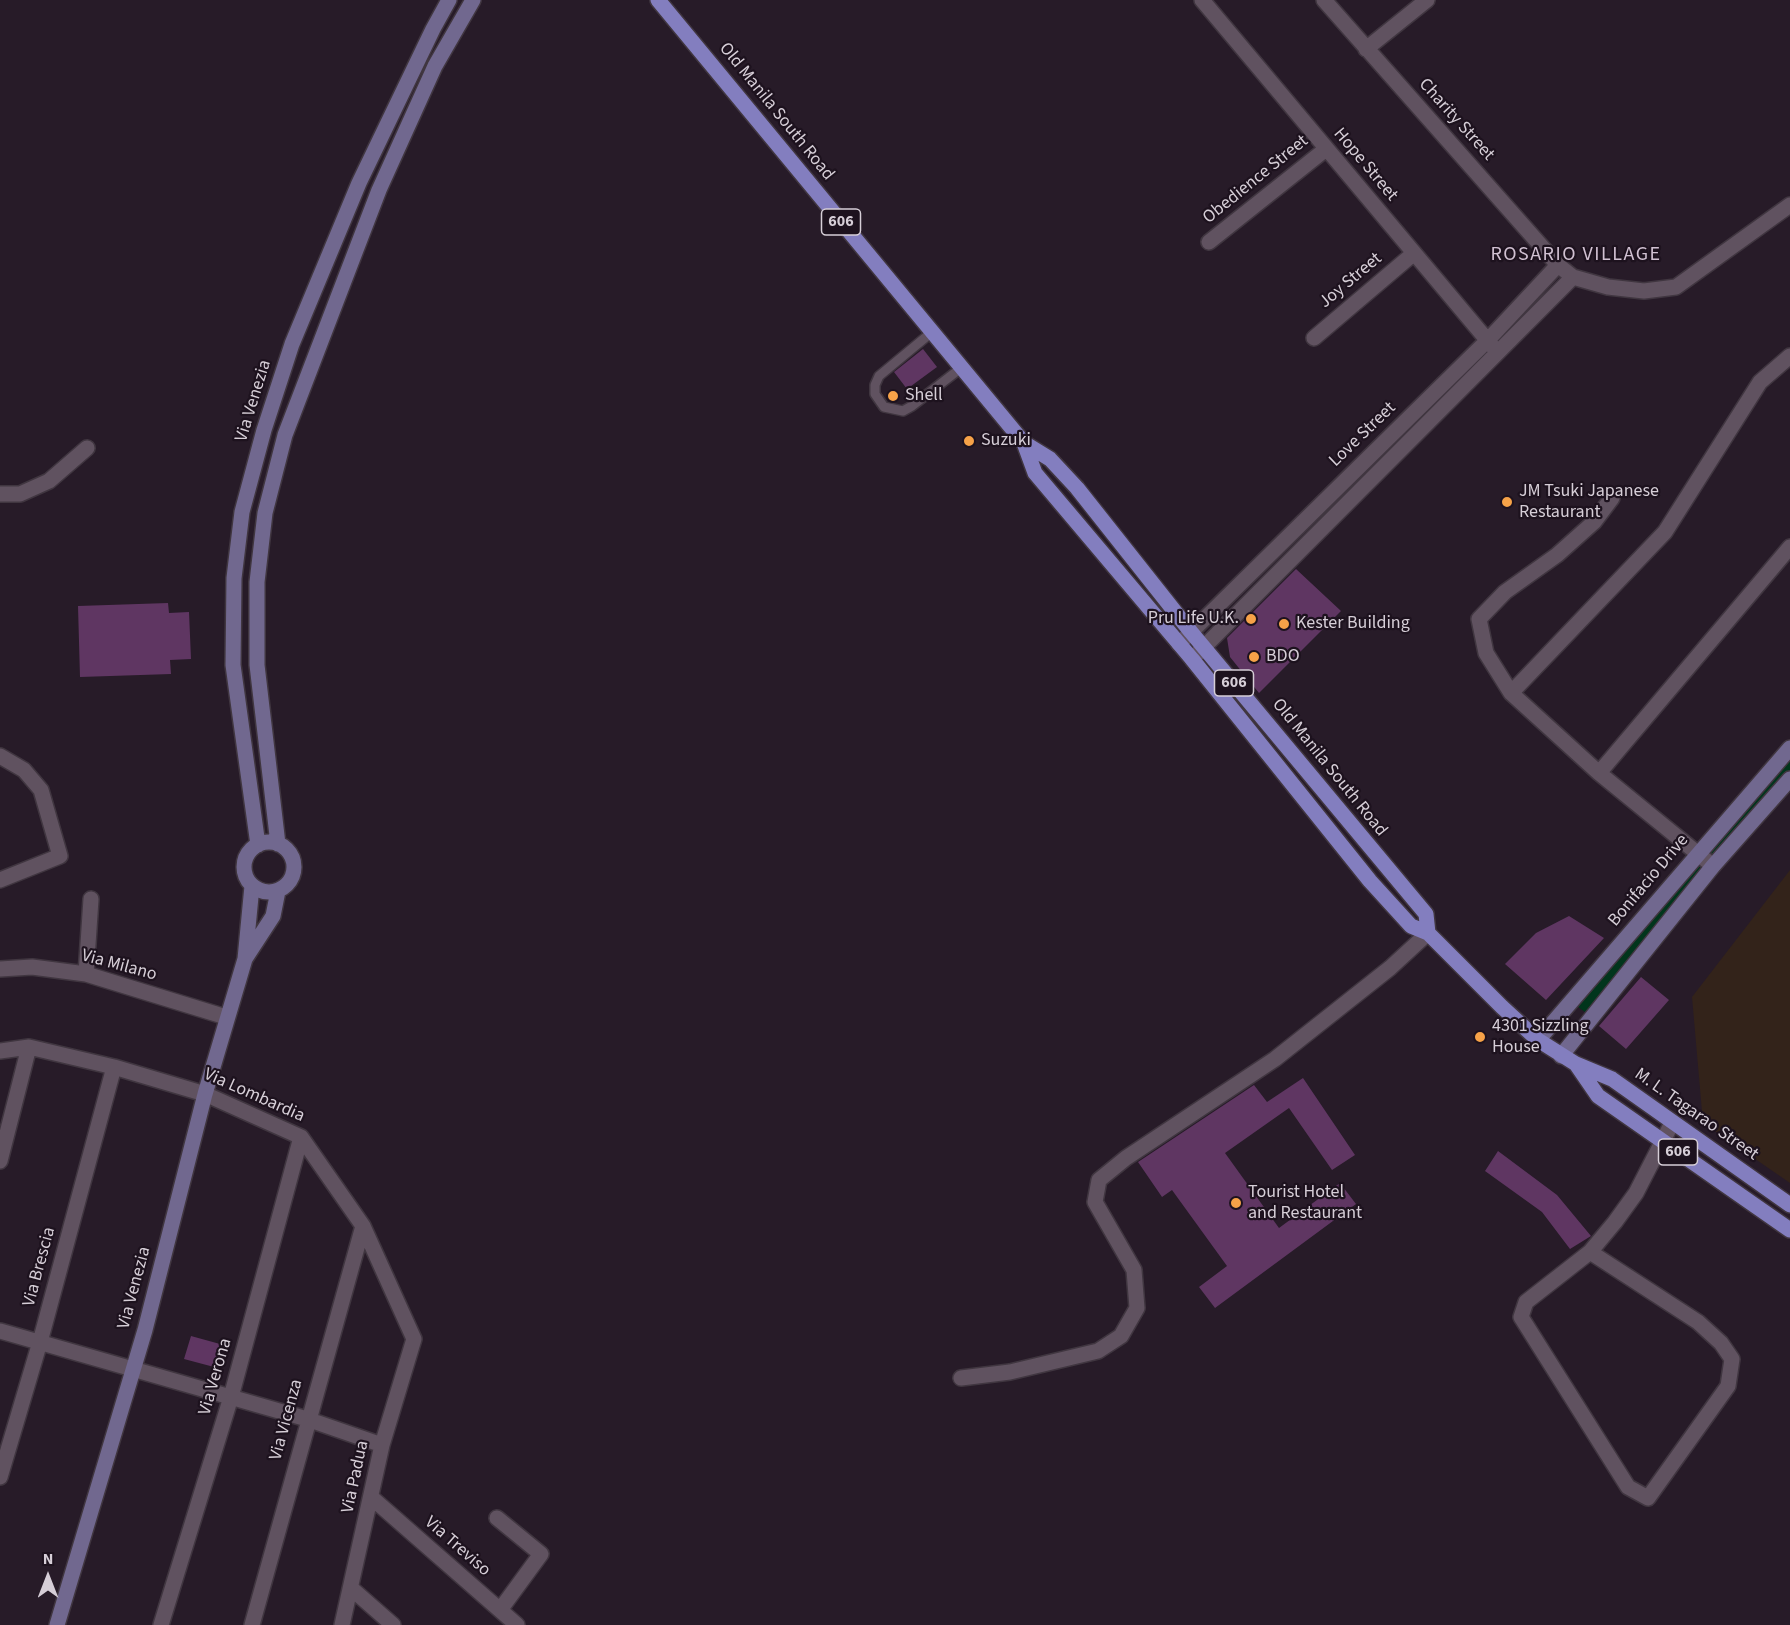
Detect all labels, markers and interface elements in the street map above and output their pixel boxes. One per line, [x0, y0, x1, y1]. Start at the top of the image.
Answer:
street label: Old Manila South Road [714, 39, 838, 185]
street label: Charity Street [1414, 75, 1498, 165]
street label: Hope Street [1328, 124, 1402, 206]
street label: Obedience Street [1199, 131, 1313, 229]
road number: 606 [822, 209, 860, 235]
district label: ROSARIO VILLAGE [1490, 244, 1662, 268]
street label: Joy Street [1315, 248, 1387, 314]
street label: Via Venezia [231, 358, 277, 444]
place label: Shell [905, 385, 943, 407]
marker: Shell [886, 389, 900, 403]
street label: Love Street [1325, 398, 1401, 472]
place label: Suzuki [981, 430, 1031, 452]
marker: Suzuki [962, 434, 976, 448]
place label: JM Tsuki Japanese Restaurant [1519, 481, 1659, 524]
marker: JM Tsuki Japanese Restaurant [1500, 495, 1514, 509]
place label: Pru Life U.K. [1148, 608, 1239, 630]
marker: Pru Life U.K. [1244, 612, 1258, 626]
place label: Kester Building [1296, 613, 1410, 635]
marker: Kester Building [1277, 617, 1291, 631]
place label: BDO [1266, 646, 1300, 668]
marker: BDO [1247, 650, 1261, 664]
road number: 606 [1214, 670, 1254, 696]
street label: Old Manila South Road [1267, 695, 1391, 841]
street label: Bonifacio Drive [1604, 831, 1694, 931]
street label: Via Milano [79, 946, 159, 986]
place label: 4301 Sizzling House [1492, 1016, 1589, 1058]
marker: 4301 Sizzling House [1473, 1030, 1487, 1044]
street label: Via Lombardia [200, 1064, 308, 1128]
street label: M. L. Tagarao Street [1630, 1064, 1762, 1166]
road number: 606 [1658, 1139, 1698, 1165]
place label: Tourist Hotel and Restaurant [1248, 1182, 1362, 1224]
marker: Tourist Hotel and Restaurant [1229, 1196, 1243, 1210]
street label: Via Brescia [19, 1225, 61, 1309]
street label: Via Venezia [114, 1245, 156, 1331]
street label: Via Verona [195, 1336, 237, 1418]
street label: Via Vicenza [266, 1377, 308, 1463]
street label: Via Padua [338, 1439, 374, 1515]
street label: Via Treviso [420, 1512, 494, 1582]
north arrow [18, 1547, 78, 1607]
text: N [43, 1548, 53, 1570]

